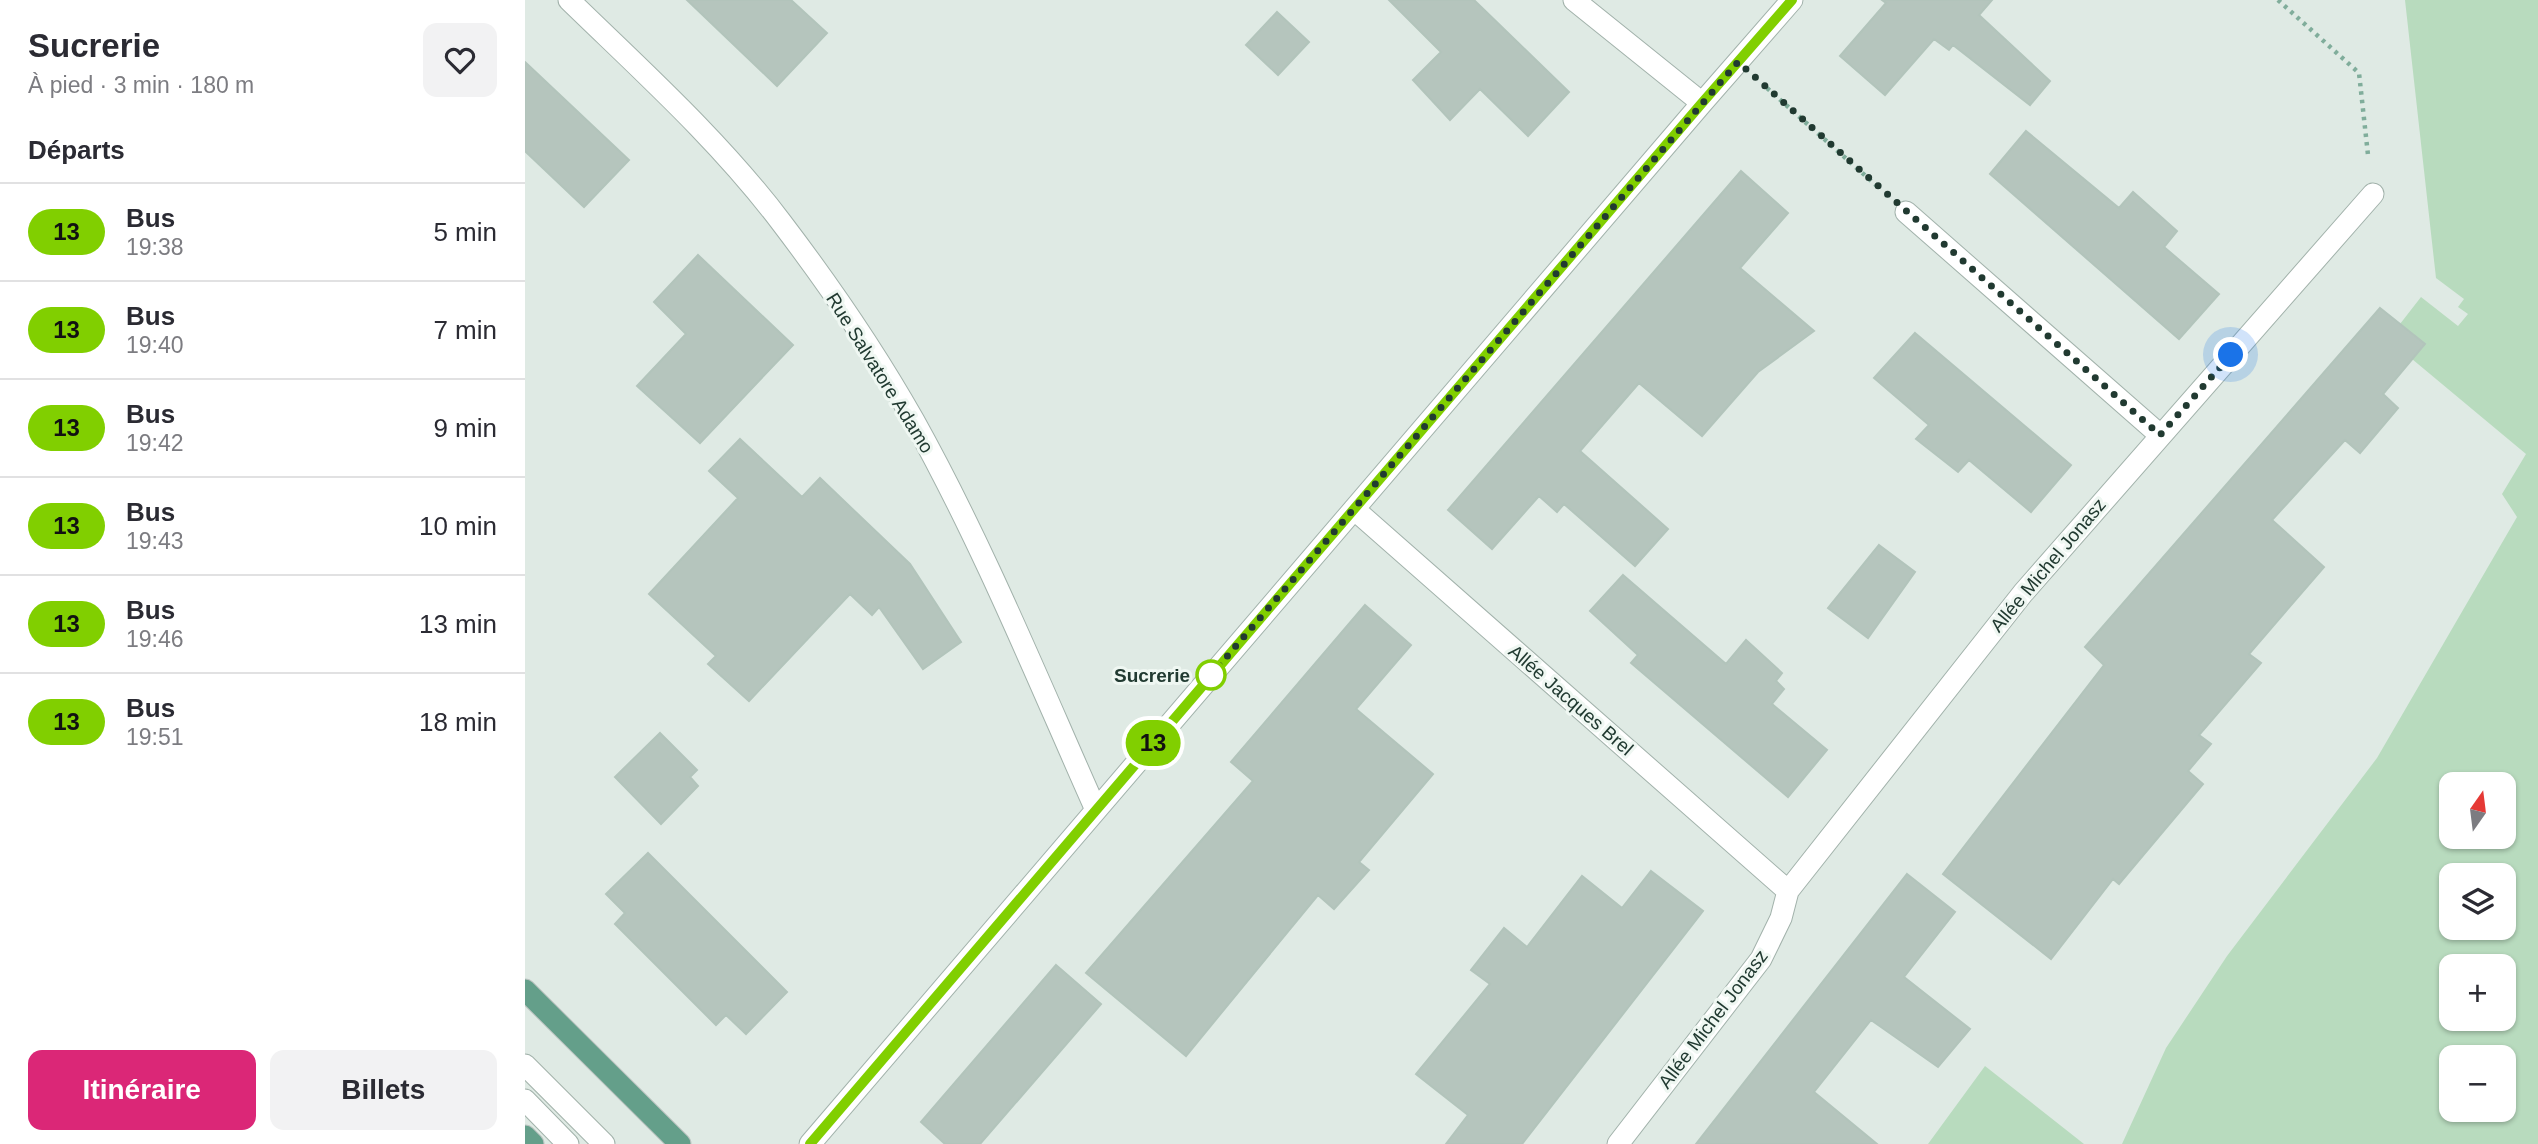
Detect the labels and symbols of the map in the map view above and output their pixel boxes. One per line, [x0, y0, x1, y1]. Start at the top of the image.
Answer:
street label: Rue Salvatore Adamo [822, 289, 938, 457]
your location [2213, 337, 2248, 372]
street label: Allée Michel Jonasz [1986, 494, 2110, 636]
street label: Allée Jacques Brel [1505, 640, 1637, 760]
marker: Sucrerie [1196, 660, 1226, 690]
place label: Sucrerie [1114, 665, 1190, 686]
line badge: 13 [1121, 720, 1185, 766]
north arrow [2439, 772, 2517, 849]
street label: Allée Michel Jonasz [1654, 946, 1772, 1092]

